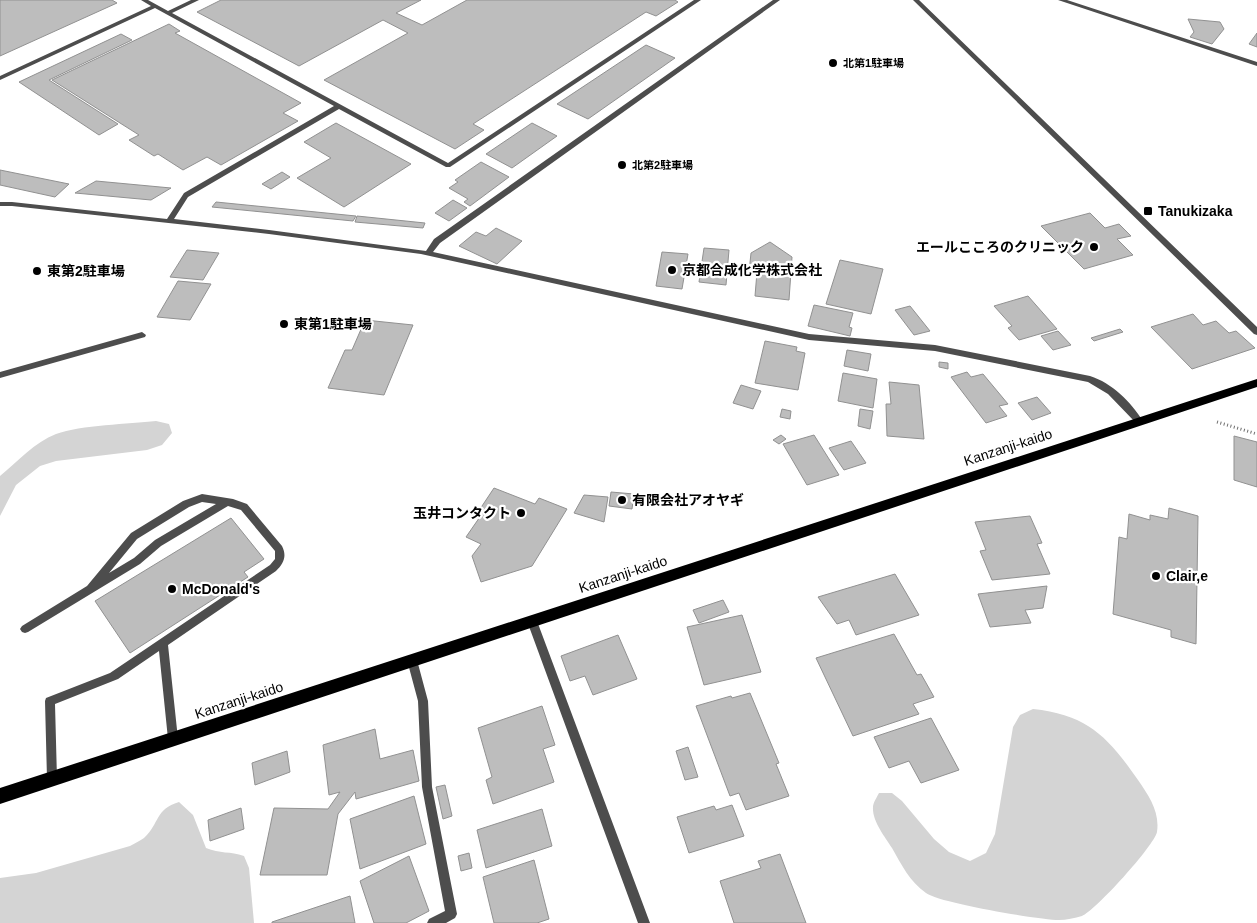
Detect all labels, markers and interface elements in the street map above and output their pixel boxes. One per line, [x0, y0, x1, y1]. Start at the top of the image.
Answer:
marker: 北第1駐車場 [827, 57, 839, 69]
place label: 北第1駐車場 [843, 57, 904, 69]
marker: 北第2駐車場 [616, 159, 628, 171]
place label: 北第2駐車場 [632, 159, 693, 171]
place label: Tanukizaka [1158, 203, 1233, 219]
marker: Tanukizaka [1142, 205, 1154, 217]
place label: エールこころのクリニック [916, 239, 1084, 255]
marker: エールこころのクリニック [1088, 241, 1100, 253]
place label: 京都合成化学株式会社 [682, 262, 822, 278]
place label: 東第2駐車場 [47, 263, 125, 279]
marker: 京都合成化学株式会社 [666, 264, 678, 276]
marker: 東第2駐車場 [31, 265, 43, 277]
place label: 東第1駐車場 [294, 316, 372, 332]
marker: 東第1駐車場 [278, 318, 290, 330]
street label: Kanzanji-kaido [962, 425, 1054, 469]
place label: 有限会社アオヤギ [632, 492, 744, 508]
marker: 有限会社アオヤギ [616, 494, 628, 506]
place label: 玉井コンタクト [413, 505, 511, 521]
marker: 玉井コンタクト [515, 507, 527, 519]
street label: Kanzanji-kaido [577, 552, 669, 596]
place label: Clair,e [1166, 568, 1208, 584]
marker: Clair,e [1150, 570, 1162, 582]
place label: McDonald's [182, 581, 260, 597]
marker: McDonald's [166, 583, 178, 595]
street label: Kanzanji-kaido [193, 678, 285, 722]

